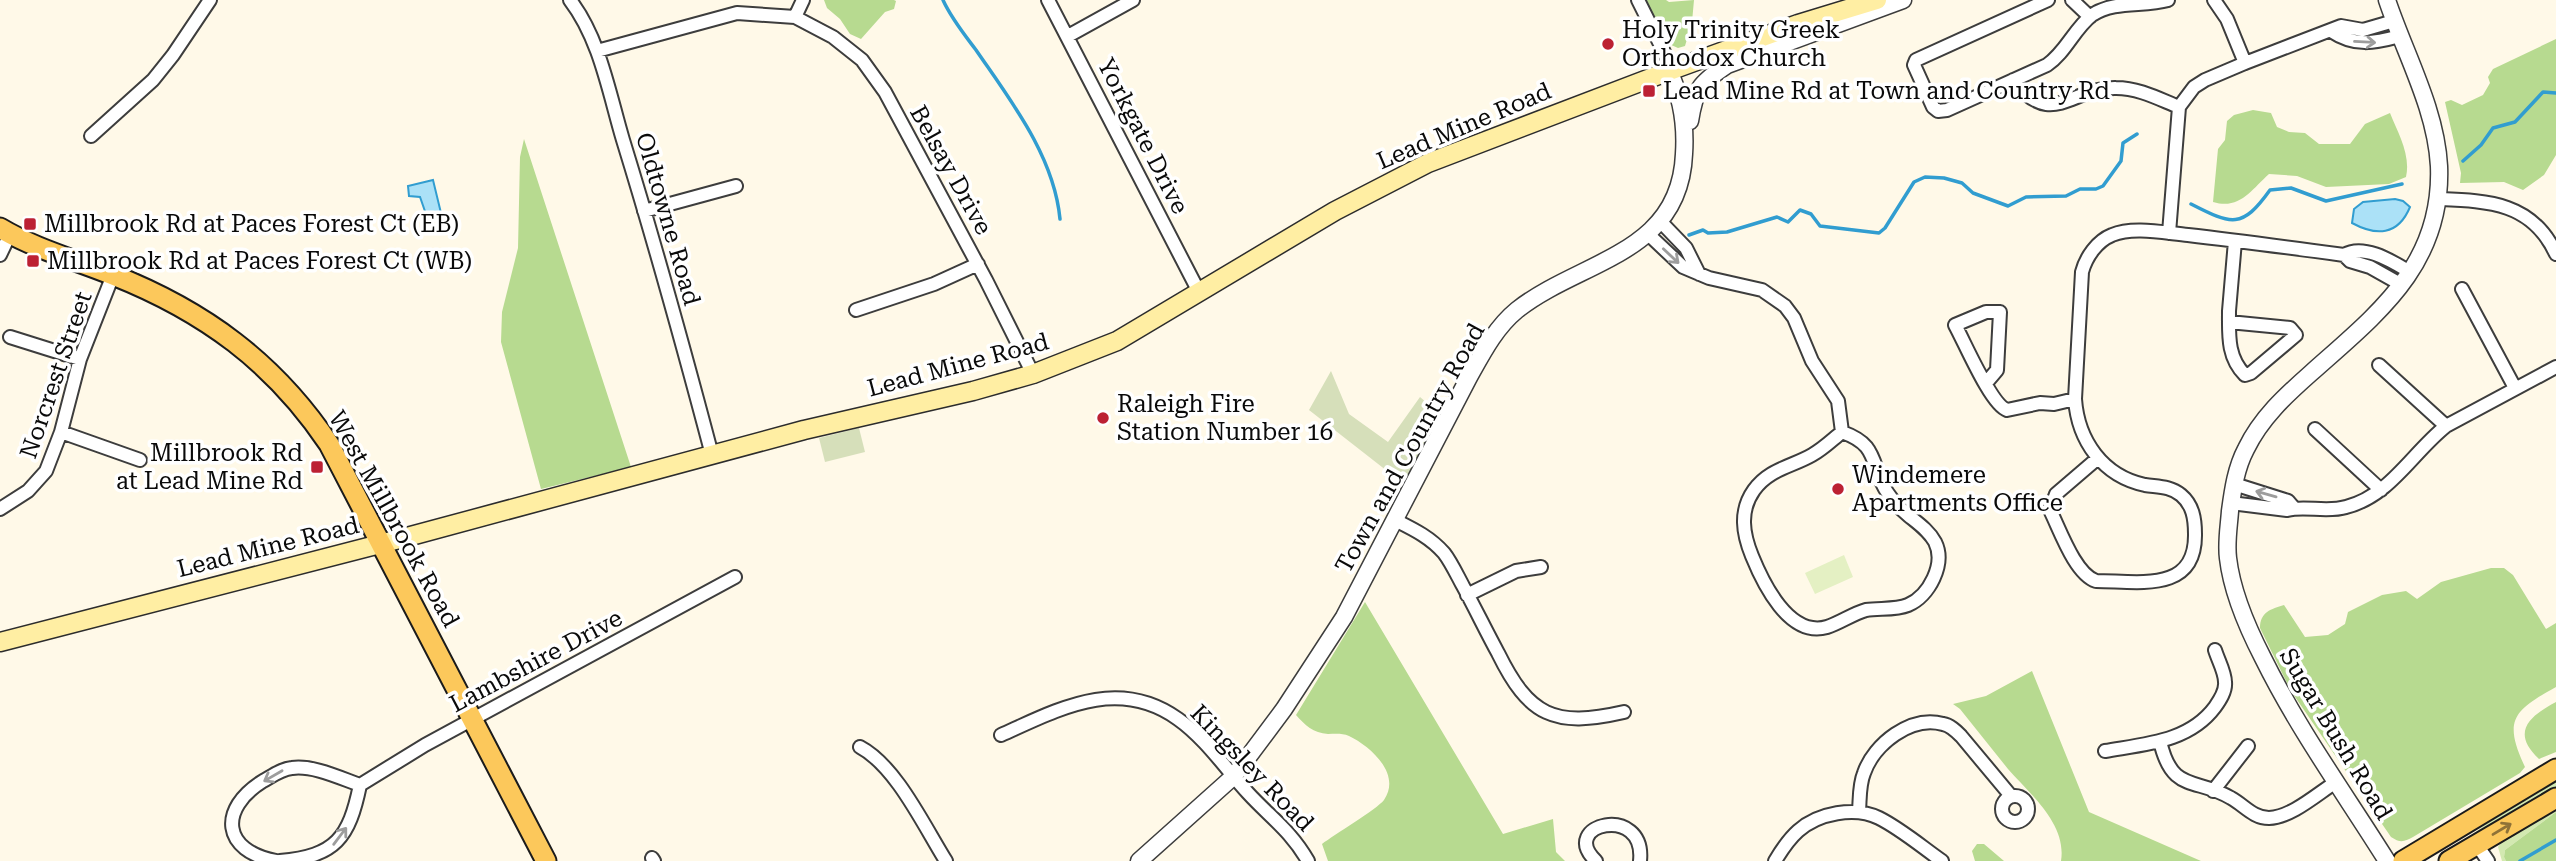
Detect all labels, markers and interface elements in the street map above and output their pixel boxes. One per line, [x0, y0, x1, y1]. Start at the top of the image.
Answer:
place label: Holy Trinity Greek Orthodox Church [1622, 16, 1840, 72]
one-way arrow [2353, 35, 2376, 48]
marker: Holy Trinity Greek Orthodox Church [1600, 36, 1616, 52]
street label: Yorkgate Drive [1092, 54, 1194, 218]
street label: Lead Mine Road [1373, 77, 1555, 175]
place label: Lead Mine Rd at Town and Country Rd [1663, 77, 2110, 105]
marker: Lead Mine Rd at Town and Country Rd [1641, 83, 1657, 99]
street label: Belsay Drive [904, 101, 998, 239]
street label: Oldtowne Road [630, 129, 706, 309]
place label: Millbrook Rd at Paces Forest Ct (EB) [44, 210, 459, 238]
marker: Millbrook Rd at Paces Forest Ct (EB) [22, 216, 38, 232]
place label: Millbrook Rd at Paces Forest Ct (WB) [47, 247, 472, 275]
one-way arrow [1662, 248, 1680, 264]
marker: Millbrook Rd at Paces Forest Ct (WB) [25, 253, 41, 269]
street label: Norcrest Street [14, 288, 98, 462]
street label: Town and Country Road [1330, 318, 1490, 578]
street label: Lead Mine Road [864, 327, 1052, 403]
place label: Raleigh Fire Station Number 16 [1117, 390, 1333, 446]
street label: West Millbrook Road [323, 406, 465, 632]
marker: Raleigh Fire Station Number 16 [1095, 410, 1111, 426]
place label: Millbrook Rd at Lead Mine Rd [116, 439, 303, 495]
marker: Millbrook Rd at Lead Mine Rd [309, 459, 325, 475]
place label: Windemere Apartments Office [1852, 461, 2063, 517]
marker: Windemere Apartments Office [1830, 481, 1846, 497]
one-way arrow [2255, 487, 2277, 500]
street label: Lead Mine Road [174, 511, 362, 583]
street label: Lambshire Drive [445, 604, 627, 718]
street label: Sugar Bush Road [2274, 643, 2398, 825]
street label: Kingsley Road [1185, 699, 1319, 837]
one-way arrow [263, 769, 283, 783]
one-way arrow [2492, 822, 2512, 836]
one-way arrow [332, 827, 347, 846]

